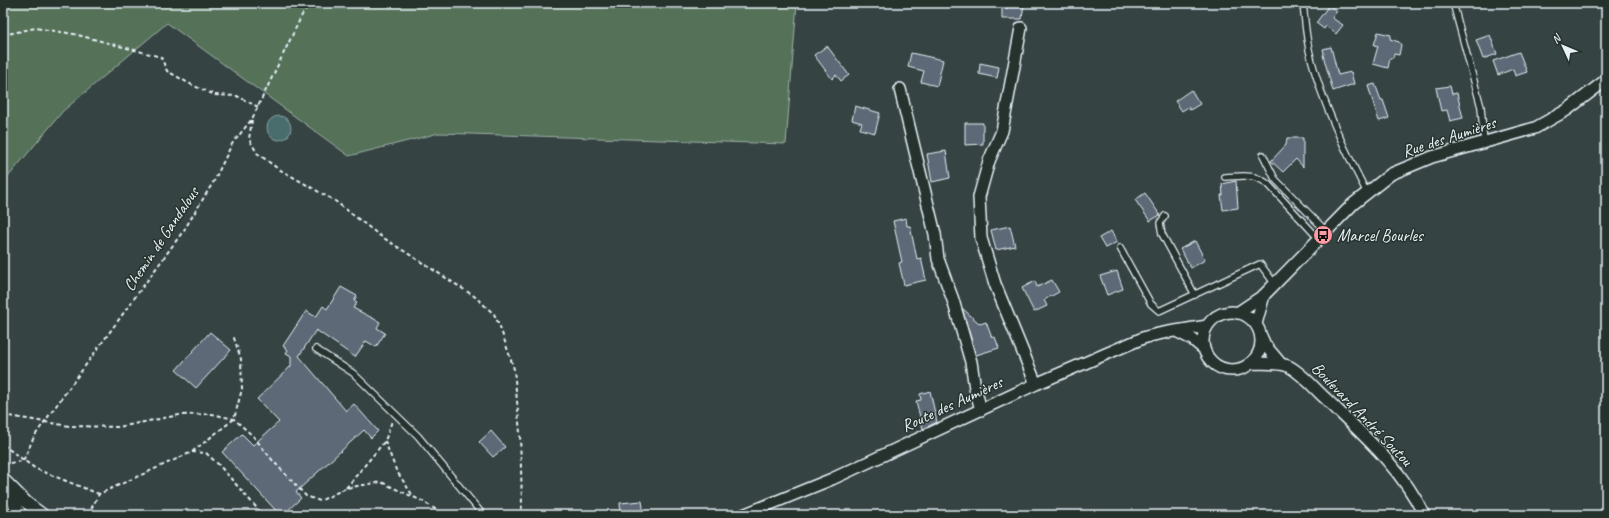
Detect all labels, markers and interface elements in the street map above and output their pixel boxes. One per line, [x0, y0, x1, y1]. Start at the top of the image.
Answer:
north arrow [1543, 26, 1583, 66]
text: N [1548, 30, 1565, 46]
street label: Rue des Aumières [1400, 112, 1500, 162]
street label: Chemin de Gandalous [118, 182, 204, 295]
bus stop icon: Marcel Bourles [1312, 224, 1334, 246]
place label: Marcel Bourles [1337, 225, 1425, 246]
street label: Boulevard André Soutou [1307, 358, 1418, 472]
street label: Route des Aumières [898, 371, 1007, 437]

